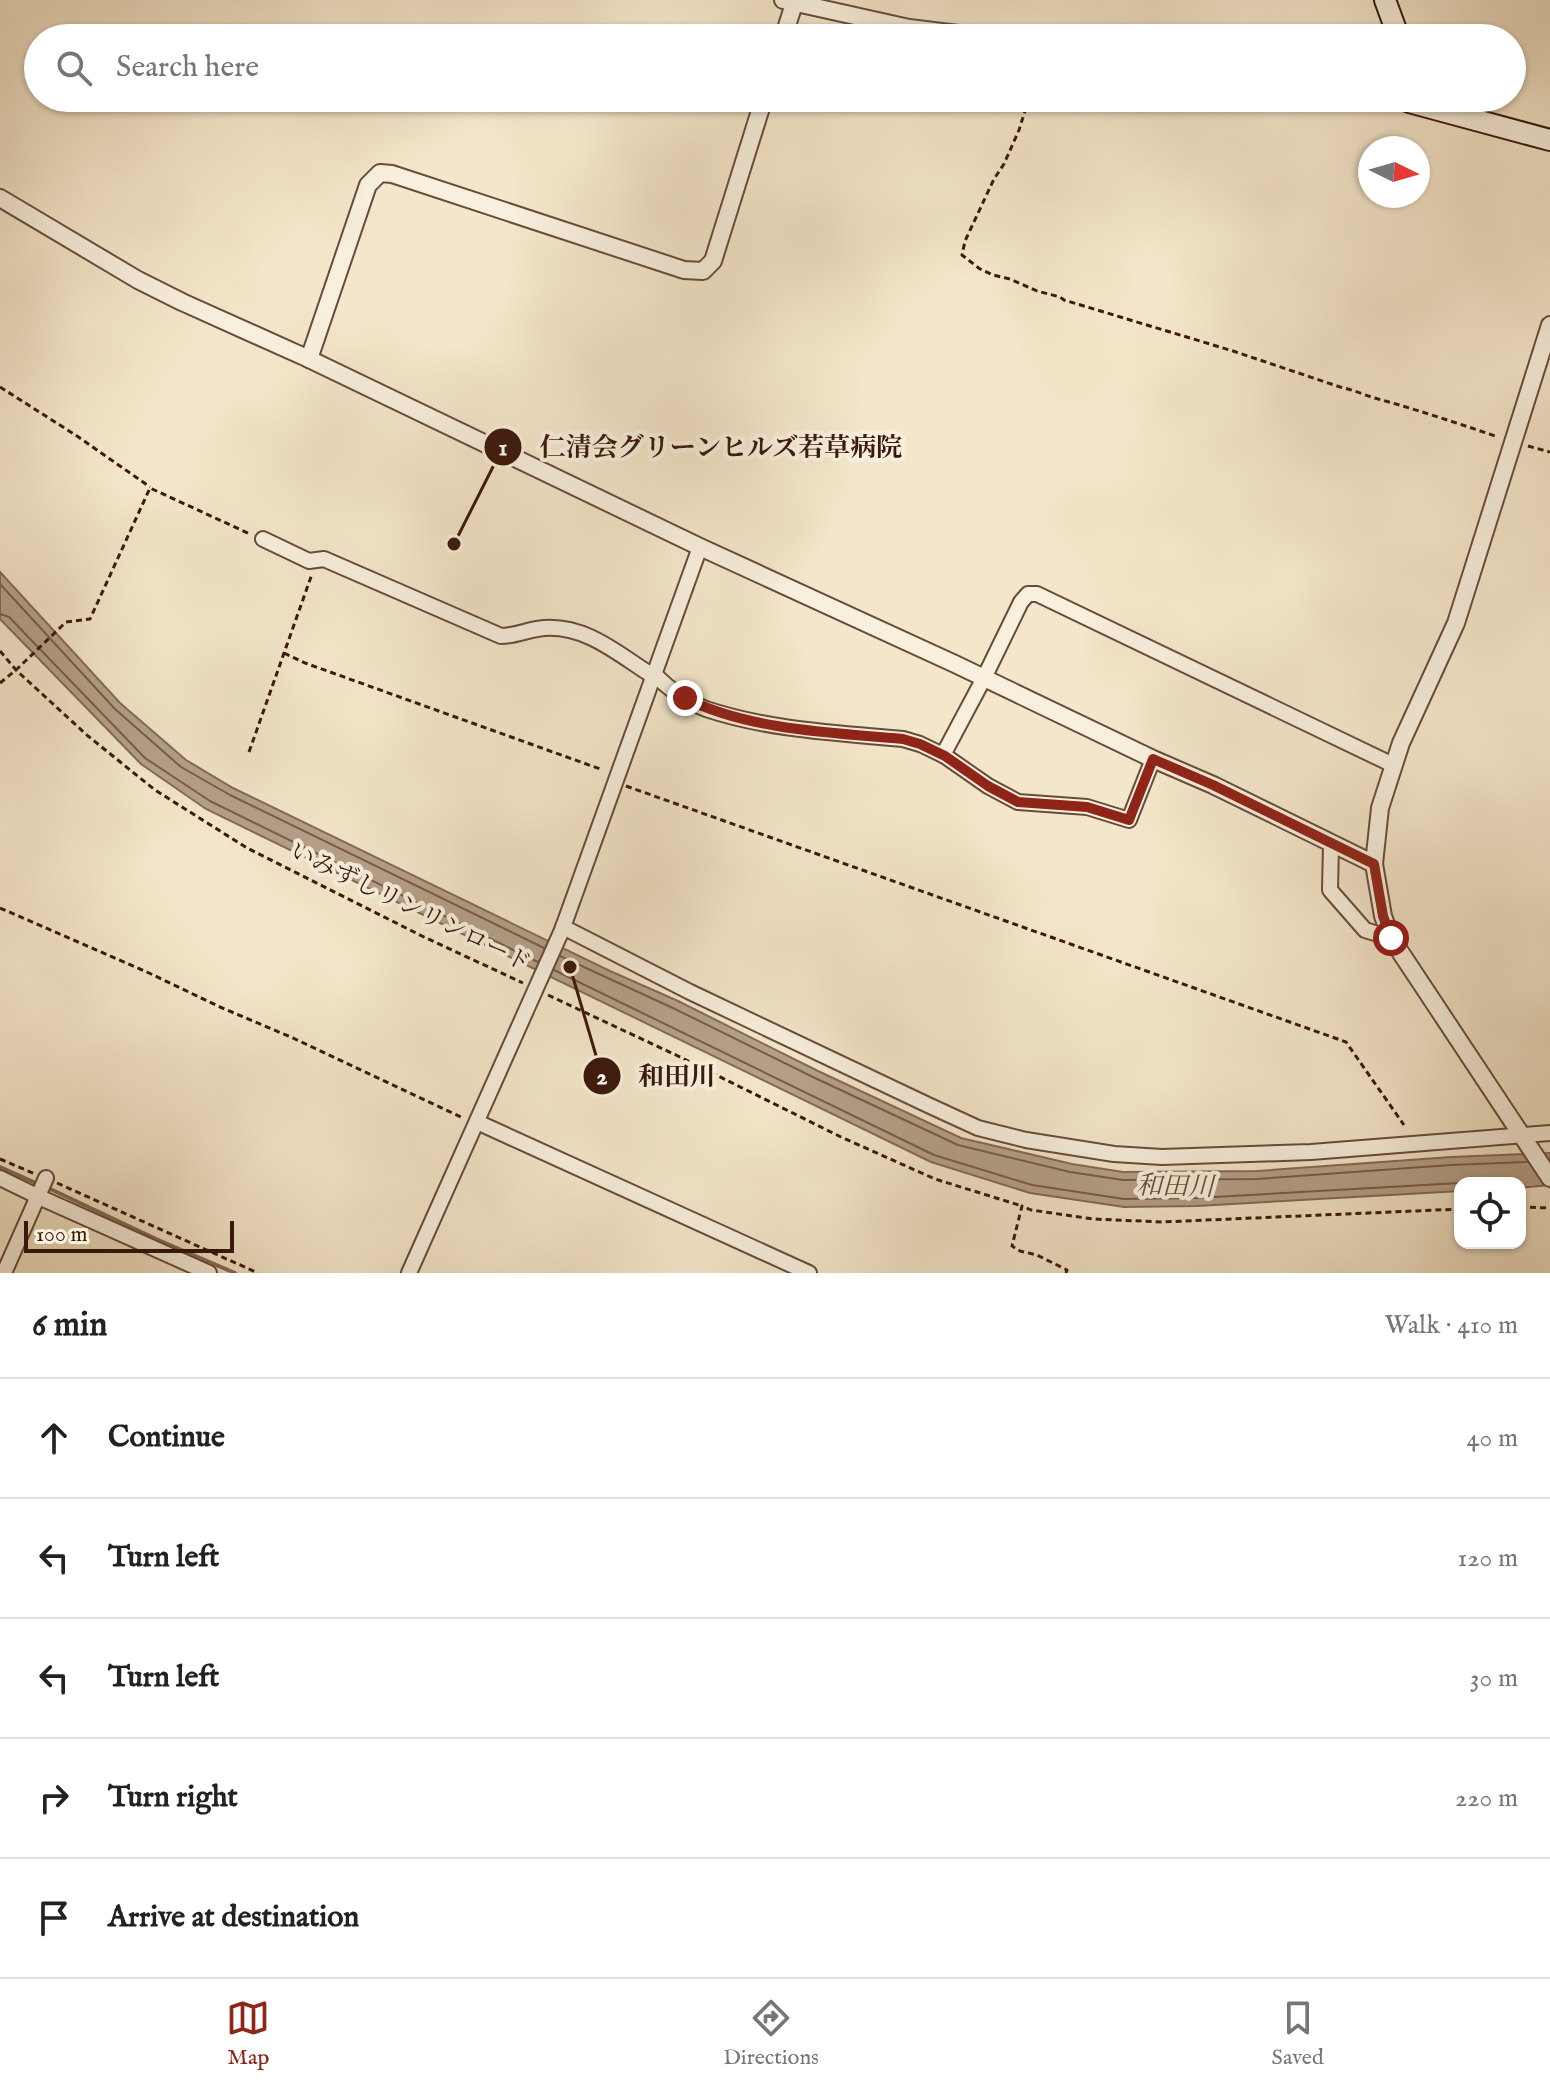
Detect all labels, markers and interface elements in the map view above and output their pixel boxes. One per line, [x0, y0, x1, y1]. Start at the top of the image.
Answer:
search box [24, 24, 1526, 112]
icon: search [52, 46, 96, 90]
text: Search here [116, 49, 259, 87]
north arrow [1358, 136, 1430, 208]
callout: 仁清会グリーンヒルズ若草病院 [483, 422, 919, 472]
text: 仁清会グリーンヒルズ若草病院 [540, 432, 902, 465]
text: 1 [499, 433, 508, 464]
route end [667, 680, 703, 716]
street label: いみずしリンリンロード [285, 836, 535, 980]
route start [1373, 920, 1409, 956]
callout: 和田川 [582, 1051, 732, 1101]
text: 和田川 [638, 1061, 716, 1094]
text: 2 [596, 1062, 608, 1093]
water label: 和田川 [1136, 1170, 1217, 1204]
map controls [1454, 1177, 1526, 1249]
button: locate [1454, 1177, 1526, 1249]
scale bar [24, 1217, 234, 1253]
text: 100 m [36, 1221, 88, 1249]
text: 6 min [32, 1304, 107, 1347]
text: Walk · 410 m [1385, 1309, 1518, 1342]
icon: ahead [32, 1416, 76, 1460]
text: Continue [108, 1419, 225, 1457]
text: 40 m [1467, 1422, 1518, 1455]
icon: left [32, 1536, 76, 1580]
text: Turn left [108, 1539, 219, 1577]
text: 120 m [1458, 1542, 1518, 1575]
icon: left [32, 1656, 76, 1700]
text: Turn left [108, 1659, 219, 1697]
text: 30 m [1470, 1662, 1518, 1695]
icon: right [32, 1776, 76, 1820]
text: Turn right [108, 1779, 238, 1817]
text: 220 m [1455, 1782, 1518, 1815]
icon: arrive [32, 1896, 76, 1940]
text: Arrive at destination [108, 1899, 359, 1937]
tab: Map [226, 1996, 270, 2072]
tab: Directions [723, 1996, 819, 2072]
tab: Saved [1272, 1996, 1324, 2072]

